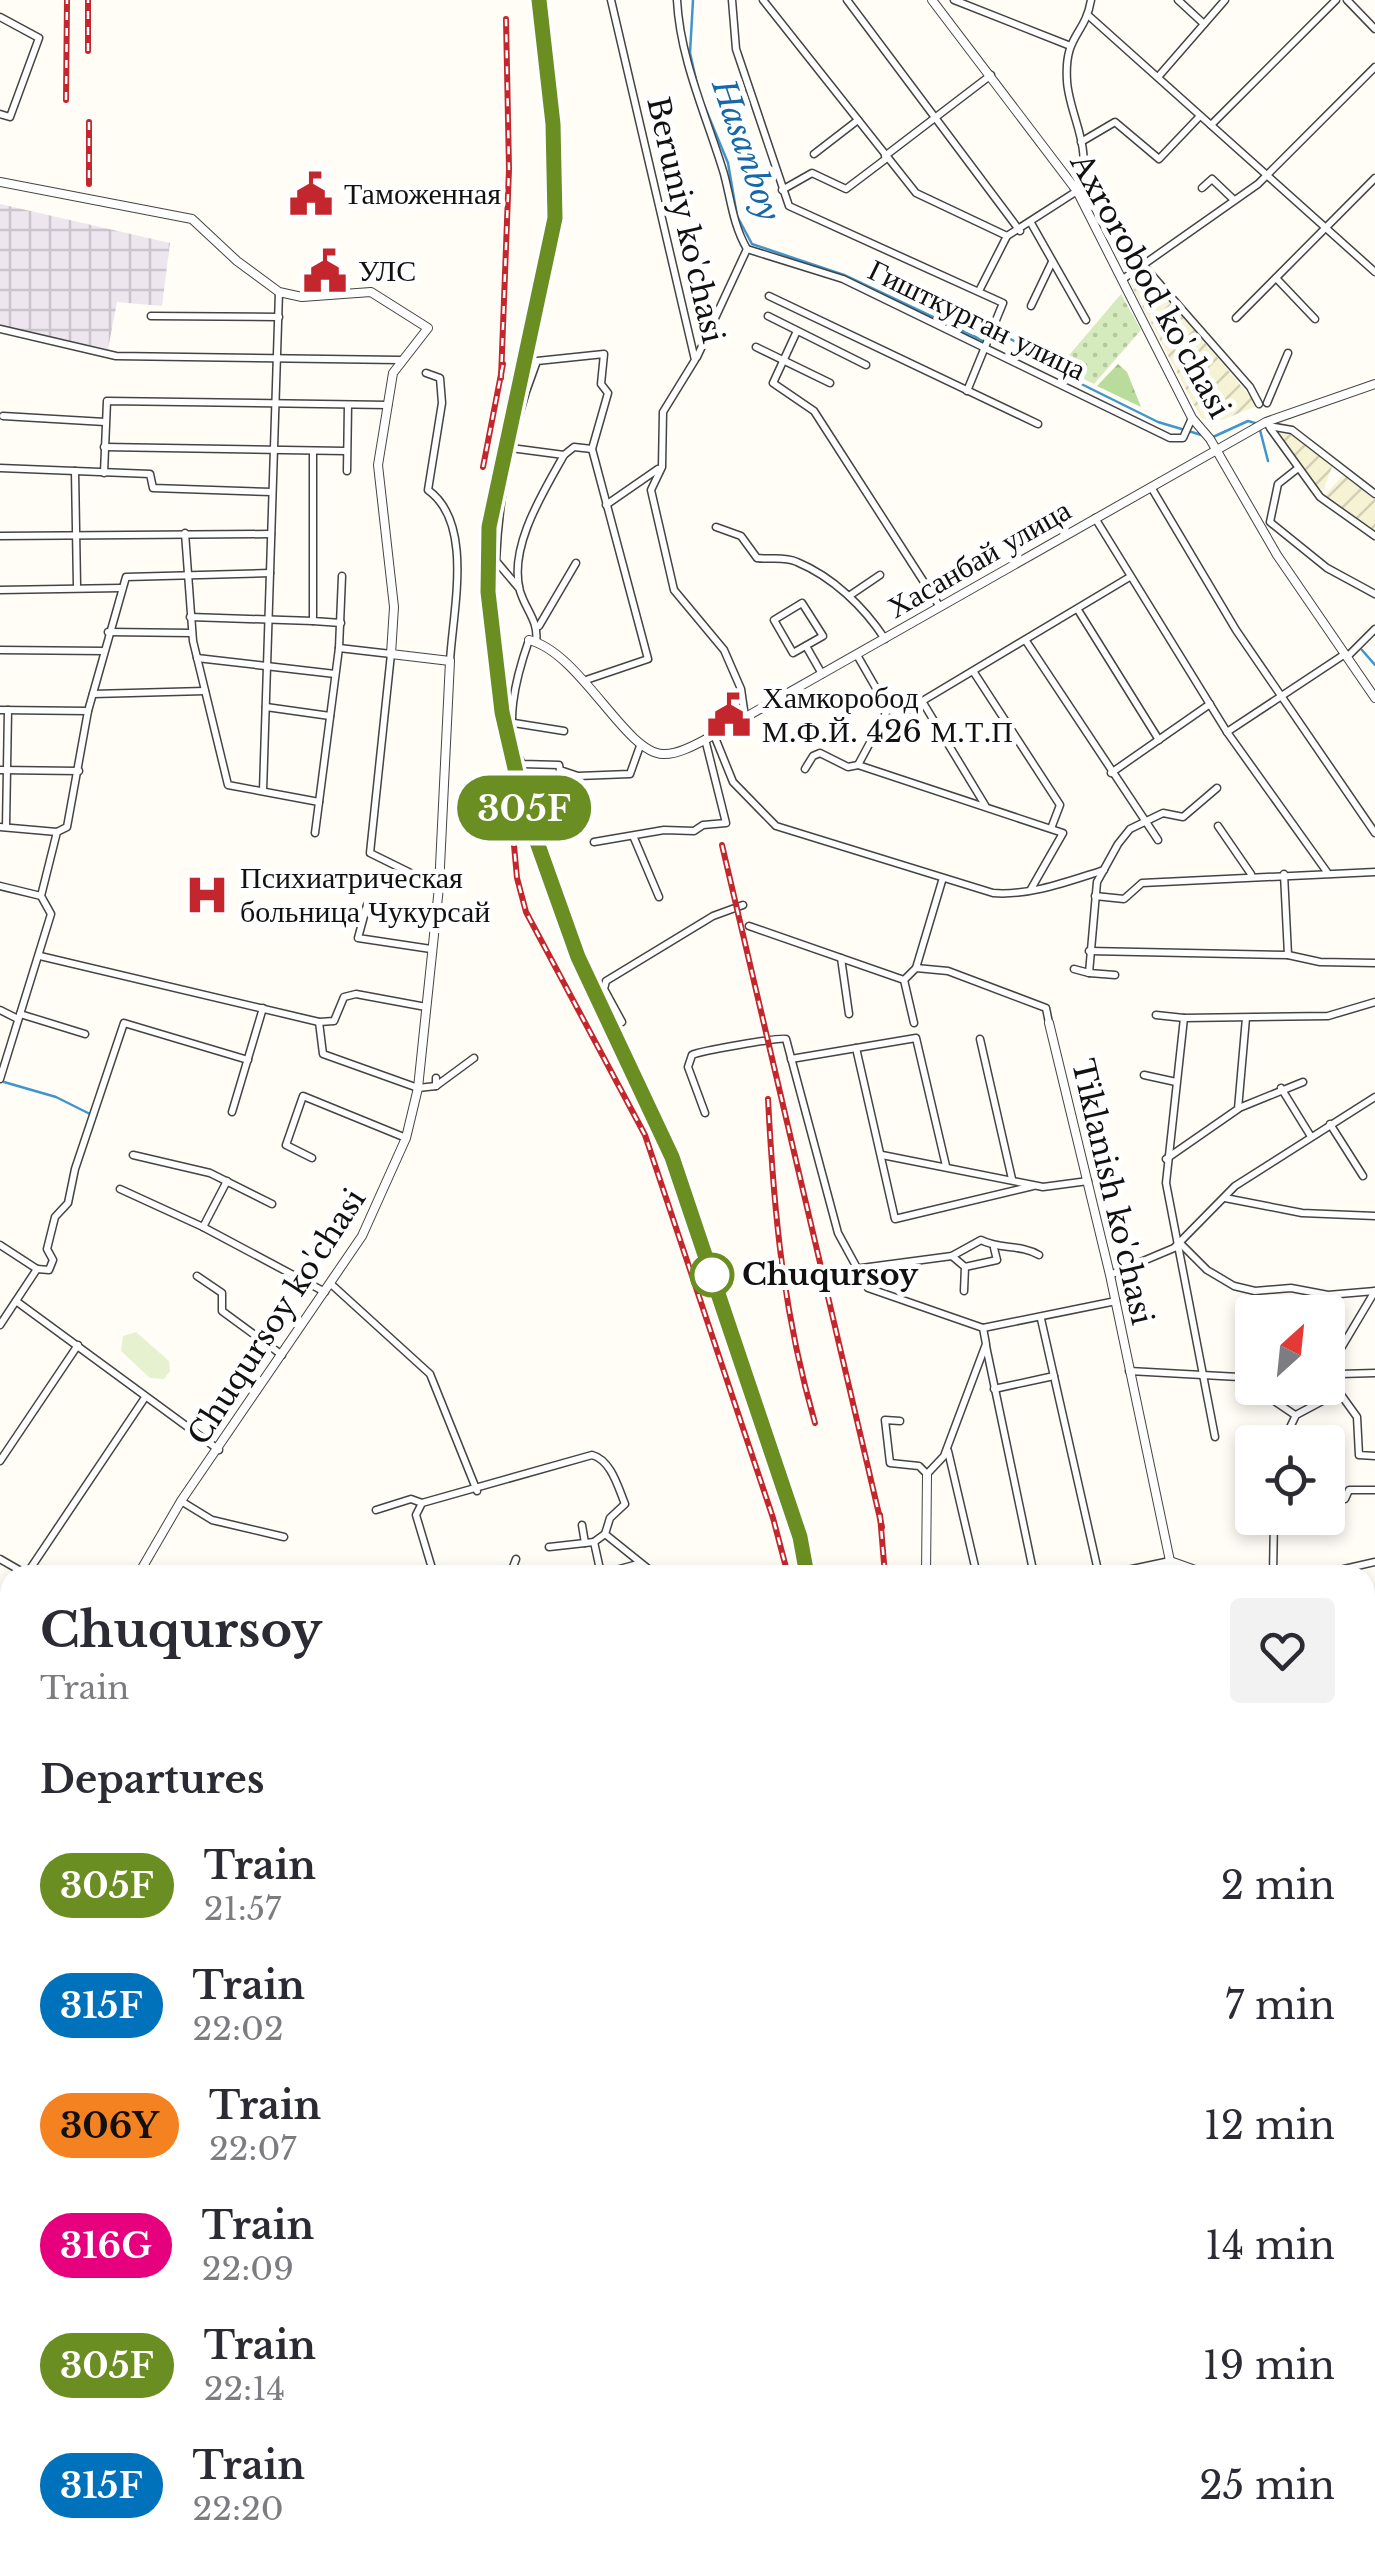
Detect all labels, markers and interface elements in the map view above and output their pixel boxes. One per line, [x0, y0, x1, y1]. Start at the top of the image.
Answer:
water label: Hasanboy [703, 73, 789, 227]
street label: Beruniy ko'chasi [639, 93, 732, 347]
street label: Axrorobod ko'chasi [1062, 146, 1238, 424]
public building icon: Таможенная [287, 170, 335, 218]
place label: Таможенная [344, 175, 501, 212]
public building icon: УЛС [301, 247, 349, 295]
street label: Гишткурган улица [863, 251, 1092, 388]
place label: УЛС [358, 252, 416, 289]
street label: Хасанбай улица [881, 491, 1077, 626]
place label: Хамкоробод М.Ф.Й. 426 М.Т.П [762, 679, 1013, 750]
public building icon: Хамкоробод М.Ф.Й. 426 М.Т.П [705, 691, 753, 739]
line badge: 305F [454, 776, 594, 840]
text: 305F [477, 787, 571, 830]
place label: Психиатрическая больница Чукурсай [240, 859, 490, 930]
hospital icon: Психиатрическая больница Чукурсай [183, 871, 231, 919]
street label: Tiklanish ko'chasi [1064, 1056, 1161, 1328]
street label: Chuqursoy ko'chasi [180, 1182, 373, 1452]
marker: Chuqursoy [691, 1254, 733, 1296]
place label: Chuqursoy [742, 1256, 919, 1293]
north arrow [1235, 1295, 1345, 1405]
map controls [1235, 1295, 1345, 1535]
button: locate [1235, 1425, 1345, 1535]
button: heart [1230, 1598, 1335, 1703]
text: Chuqursoy [40, 1600, 322, 1660]
text: Train [40, 1668, 129, 1708]
text: Departures [40, 1756, 264, 1803]
text: Train [204, 1842, 316, 1889]
text: 2 min [1221, 1862, 1335, 1909]
text: 305F [60, 1864, 154, 1907]
text: 21:57 [204, 1889, 281, 1929]
text: Train [193, 1962, 305, 2009]
text: 7 min [1225, 1982, 1335, 2029]
text: 315F [60, 1984, 143, 2027]
text: 22:02 [193, 2009, 284, 2049]
text: Train [209, 2082, 321, 2129]
text: 12 min [1204, 2102, 1335, 2149]
text: 306Y [60, 2104, 159, 2147]
text: 22:07 [209, 2129, 296, 2169]
text: Train [202, 2202, 314, 2249]
text: 14 min [1205, 2222, 1335, 2269]
text: 316G [60, 2224, 152, 2267]
text: 22:09 [202, 2249, 294, 2289]
text: Train [204, 2322, 316, 2369]
text: 19 min [1203, 2342, 1335, 2389]
text: 305F [60, 2344, 154, 2387]
text: 22:14 [204, 2369, 285, 2409]
text: Train [193, 2442, 305, 2489]
text: 25 min [1199, 2462, 1335, 2509]
text: 315F [60, 2464, 143, 2507]
text: 22:20 [193, 2489, 284, 2529]

